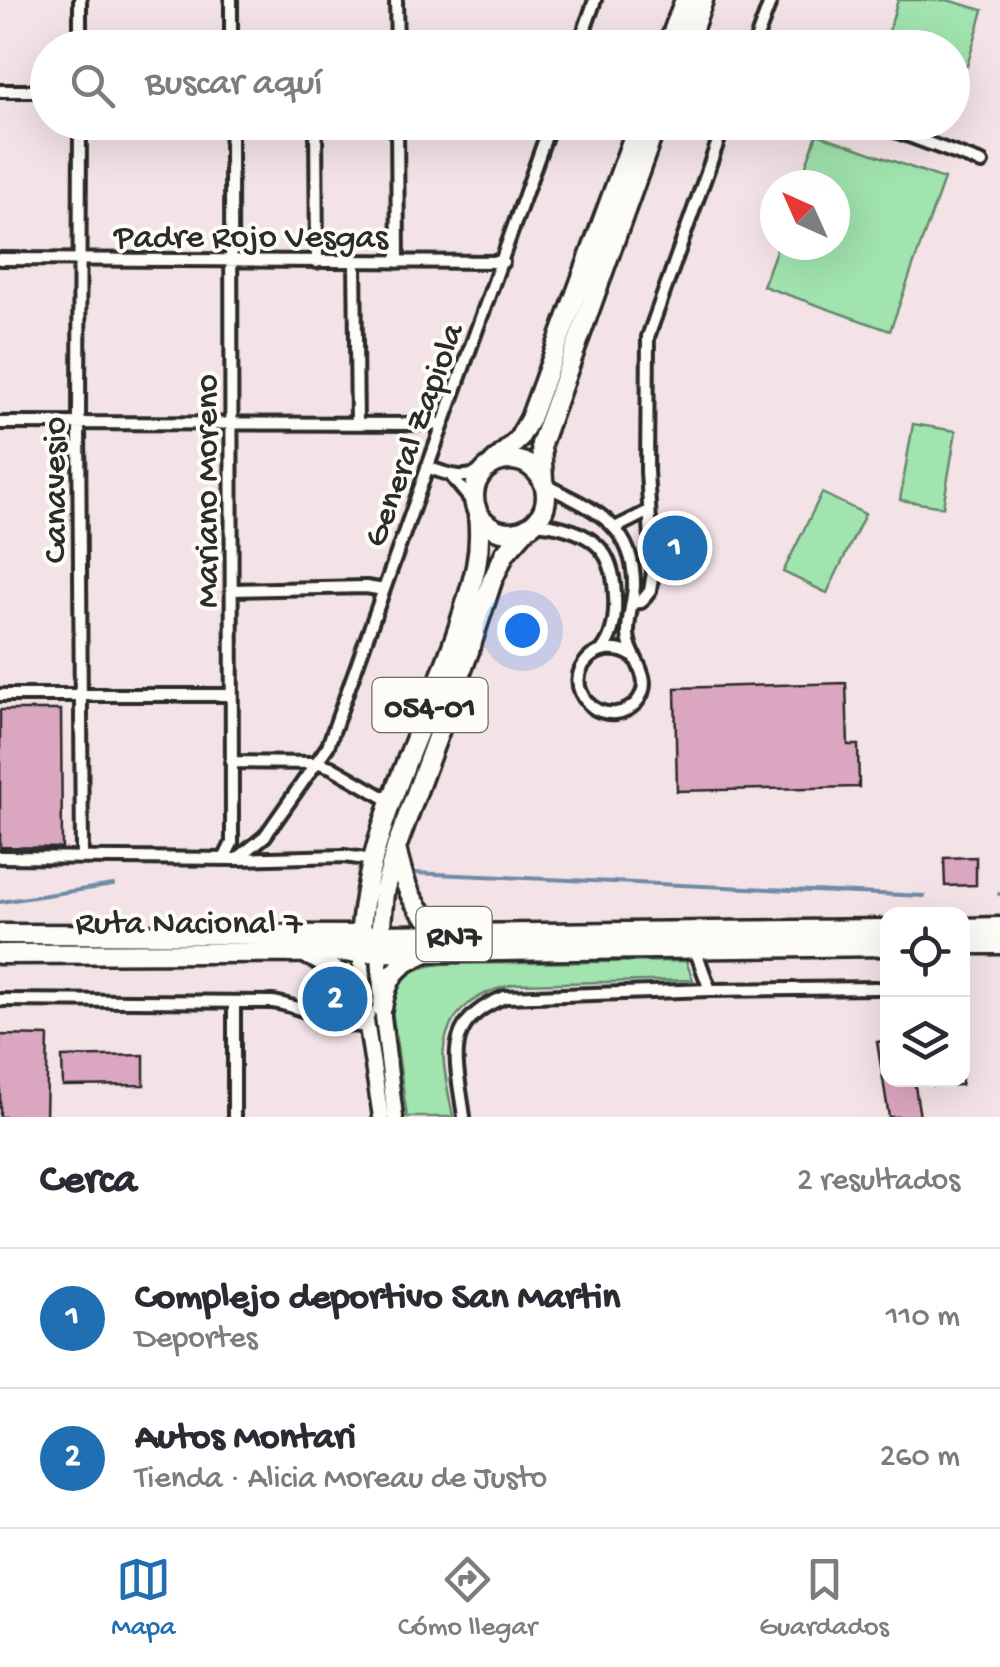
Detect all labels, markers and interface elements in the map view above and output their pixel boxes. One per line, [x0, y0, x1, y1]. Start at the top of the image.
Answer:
search box [30, 30, 970, 140]
icon: search [65, 58, 120, 113]
text: Buscar aquí [145, 63, 323, 107]
north arrow [760, 170, 850, 260]
street label: Padre Rojo Vesgas [113, 219, 389, 260]
street label: General Zapiola [357, 317, 476, 553]
street label: Mariano Moreno [189, 374, 230, 608]
street label: Canavesio [37, 417, 78, 563]
pin: 1 [642, 510, 708, 586]
your location [497, 605, 548, 656]
road number: 054-01 [372, 678, 488, 732]
street label: Ruta Nacional 7 [76, 905, 303, 946]
road number: RN7 [416, 907, 492, 961]
map controls [880, 907, 970, 1087]
button: locate [880, 907, 970, 997]
pin: 2 [302, 962, 368, 1036]
button: layers [880, 997, 970, 1087]
text: Cerca [40, 1158, 137, 1207]
text: 2 resultados [797, 1163, 960, 1201]
text: Complejo deportivo San Martin [135, 1277, 620, 1321]
text: 1 [66, 1299, 79, 1337]
text: 110 m [886, 1299, 960, 1337]
text: Deportes [135, 1321, 257, 1359]
text: Autos Montari [135, 1417, 356, 1461]
text: 2 [65, 1439, 80, 1477]
text: 260 m [880, 1439, 960, 1477]
text: Tienda · Alicia Moreau de Justo [135, 1461, 547, 1499]
tab: Mapa [111, 1552, 176, 1645]
tab: Cómo llegar [398, 1552, 537, 1645]
tab: Guardados [759, 1552, 889, 1645]

